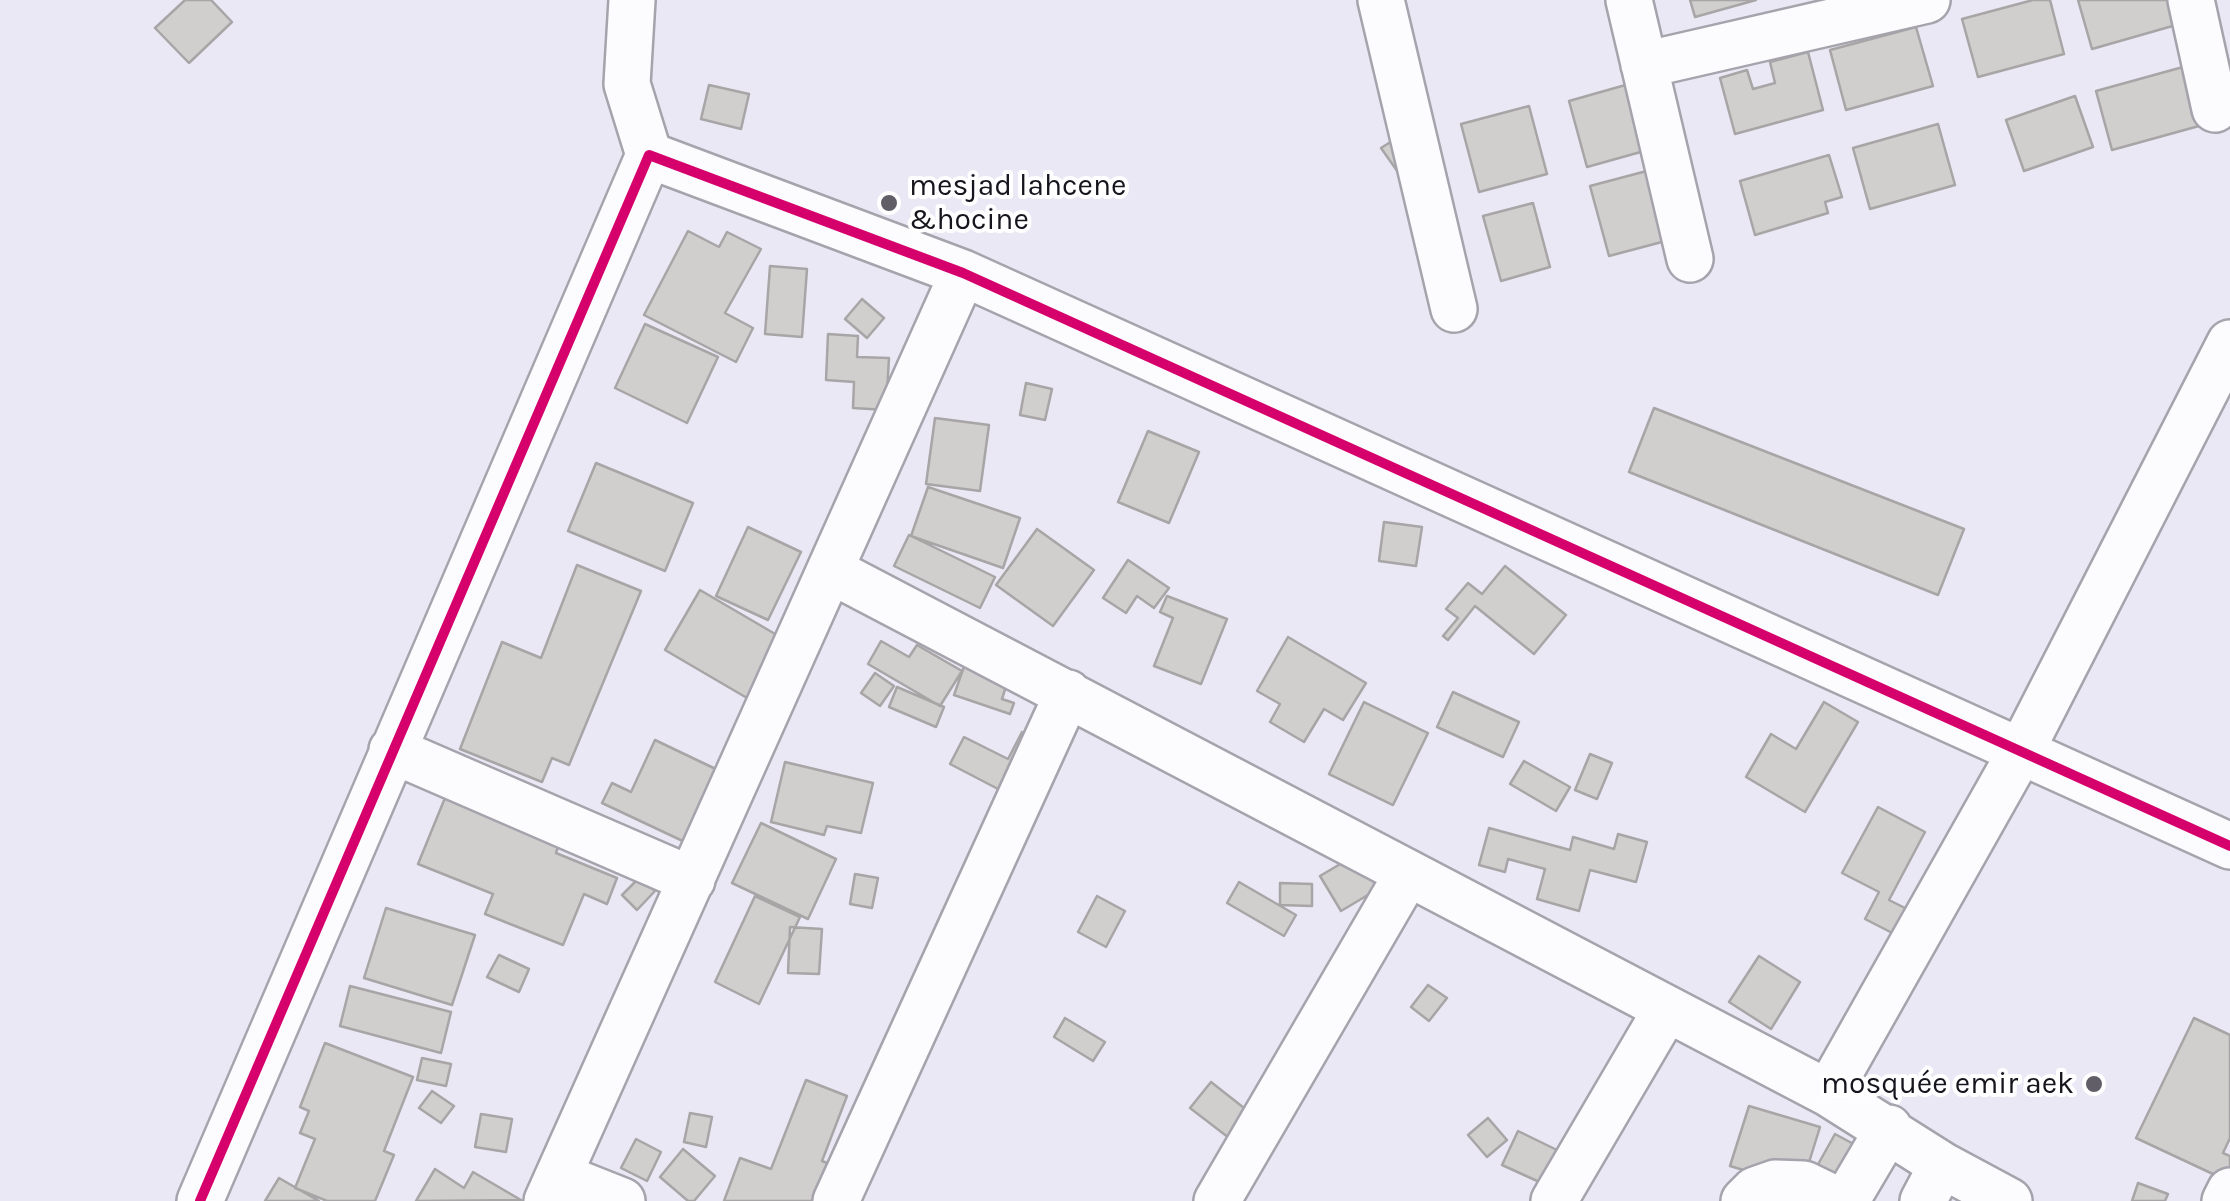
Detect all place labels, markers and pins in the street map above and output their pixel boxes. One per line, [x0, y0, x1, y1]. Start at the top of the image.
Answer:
place label: mesjad lahcene &hocine [909, 168, 1126, 238]
marker: mesjad lahcene &hocine [878, 192, 900, 214]
place label: mosquée emir aek [1821, 1066, 2074, 1102]
marker: mosquée emir aek [2083, 1073, 2105, 1095]

